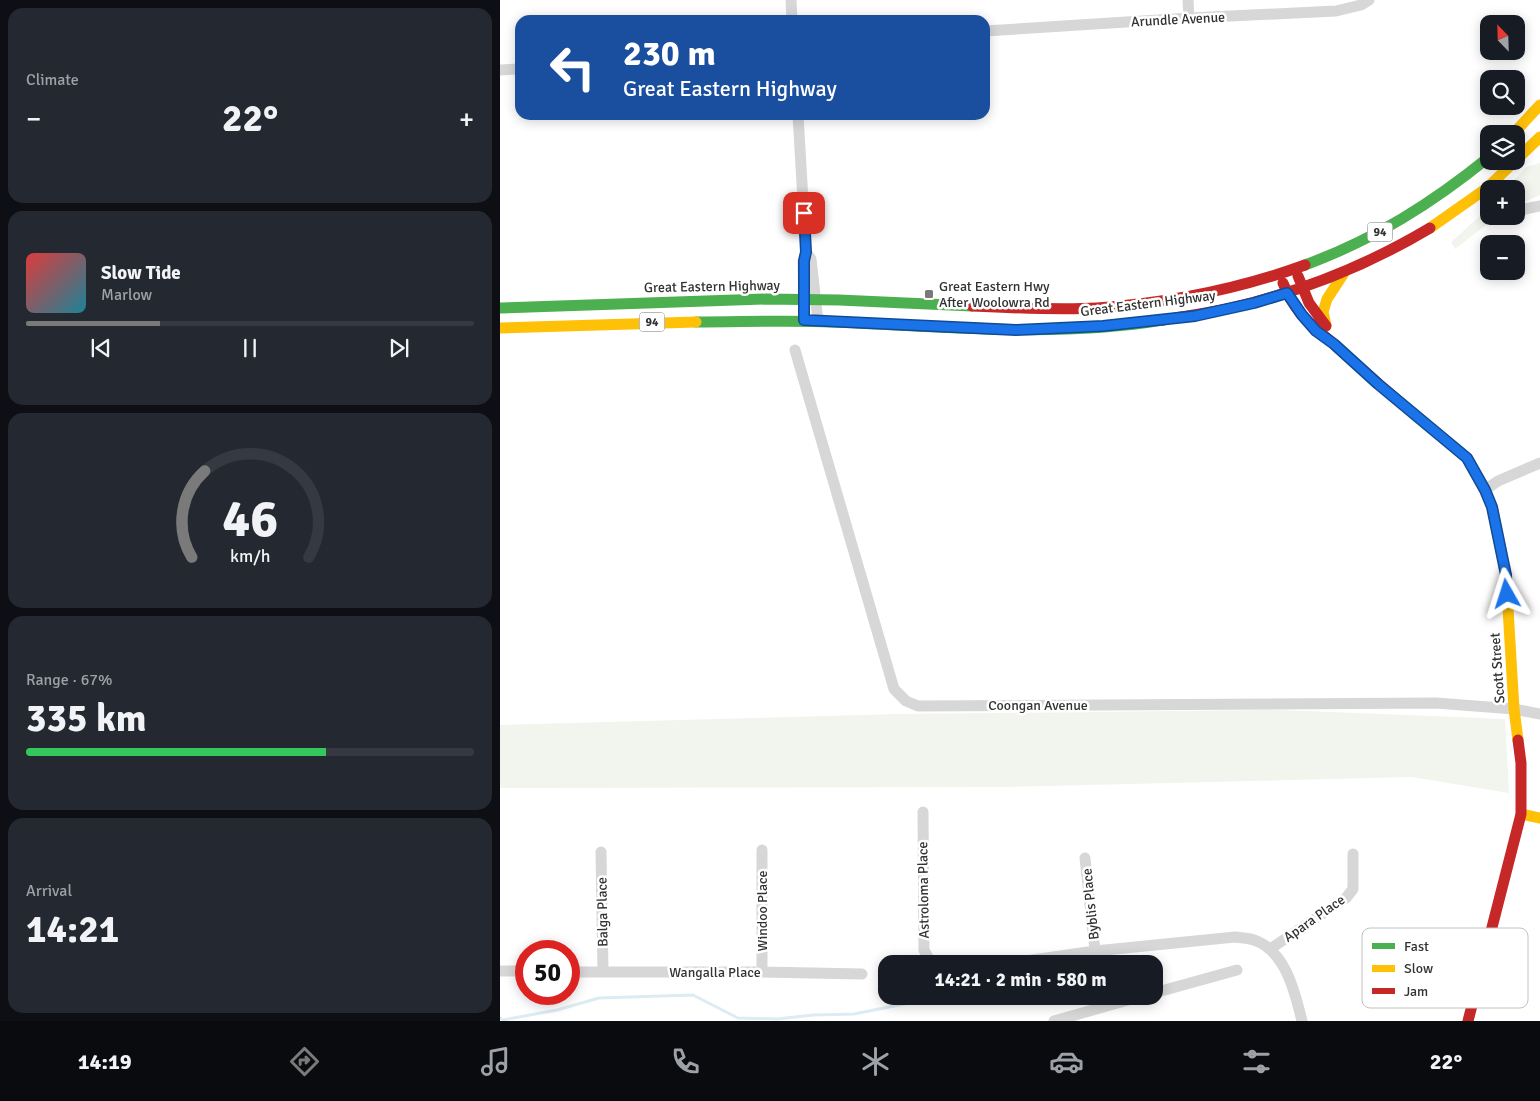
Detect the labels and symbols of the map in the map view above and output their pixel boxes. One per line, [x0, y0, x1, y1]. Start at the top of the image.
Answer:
street label: Arundle Avenue [1131, 9, 1226, 30]
north arrow [1480, 15, 1525, 60]
pin [783, 192, 825, 234]
road number: 94 [1368, 222, 1392, 242]
street label: Great Eastern Highway [644, 277, 781, 296]
place label: Great Eastern Hwy After Woolowra Rd [939, 278, 1050, 311]
street label: Great Eastern Highway [1080, 287, 1217, 320]
marker: Great Eastern Hwy After Woolowra Rd [923, 288, 935, 300]
road number: 94 [640, 313, 664, 332]
position arrow [1480, 567, 1532, 619]
street label: Scott Street [1487, 632, 1508, 704]
street label: Coongan Avenue [988, 697, 1088, 714]
street label: Astroloma Place [914, 841, 933, 939]
street label: Byblis Place [1078, 867, 1103, 941]
street label: Windoo Place [754, 870, 771, 952]
street label: Balga Place [593, 877, 612, 947]
street label: Apara Place [1280, 891, 1348, 946]
legend [1362, 928, 1528, 1008]
text: Fast [1404, 938, 1429, 955]
speed limit sign: 50 [515, 940, 580, 1005]
text: Slow [1404, 960, 1433, 977]
street label: Wangalla Place [669, 964, 761, 981]
text: Jam [1404, 983, 1428, 1000]

